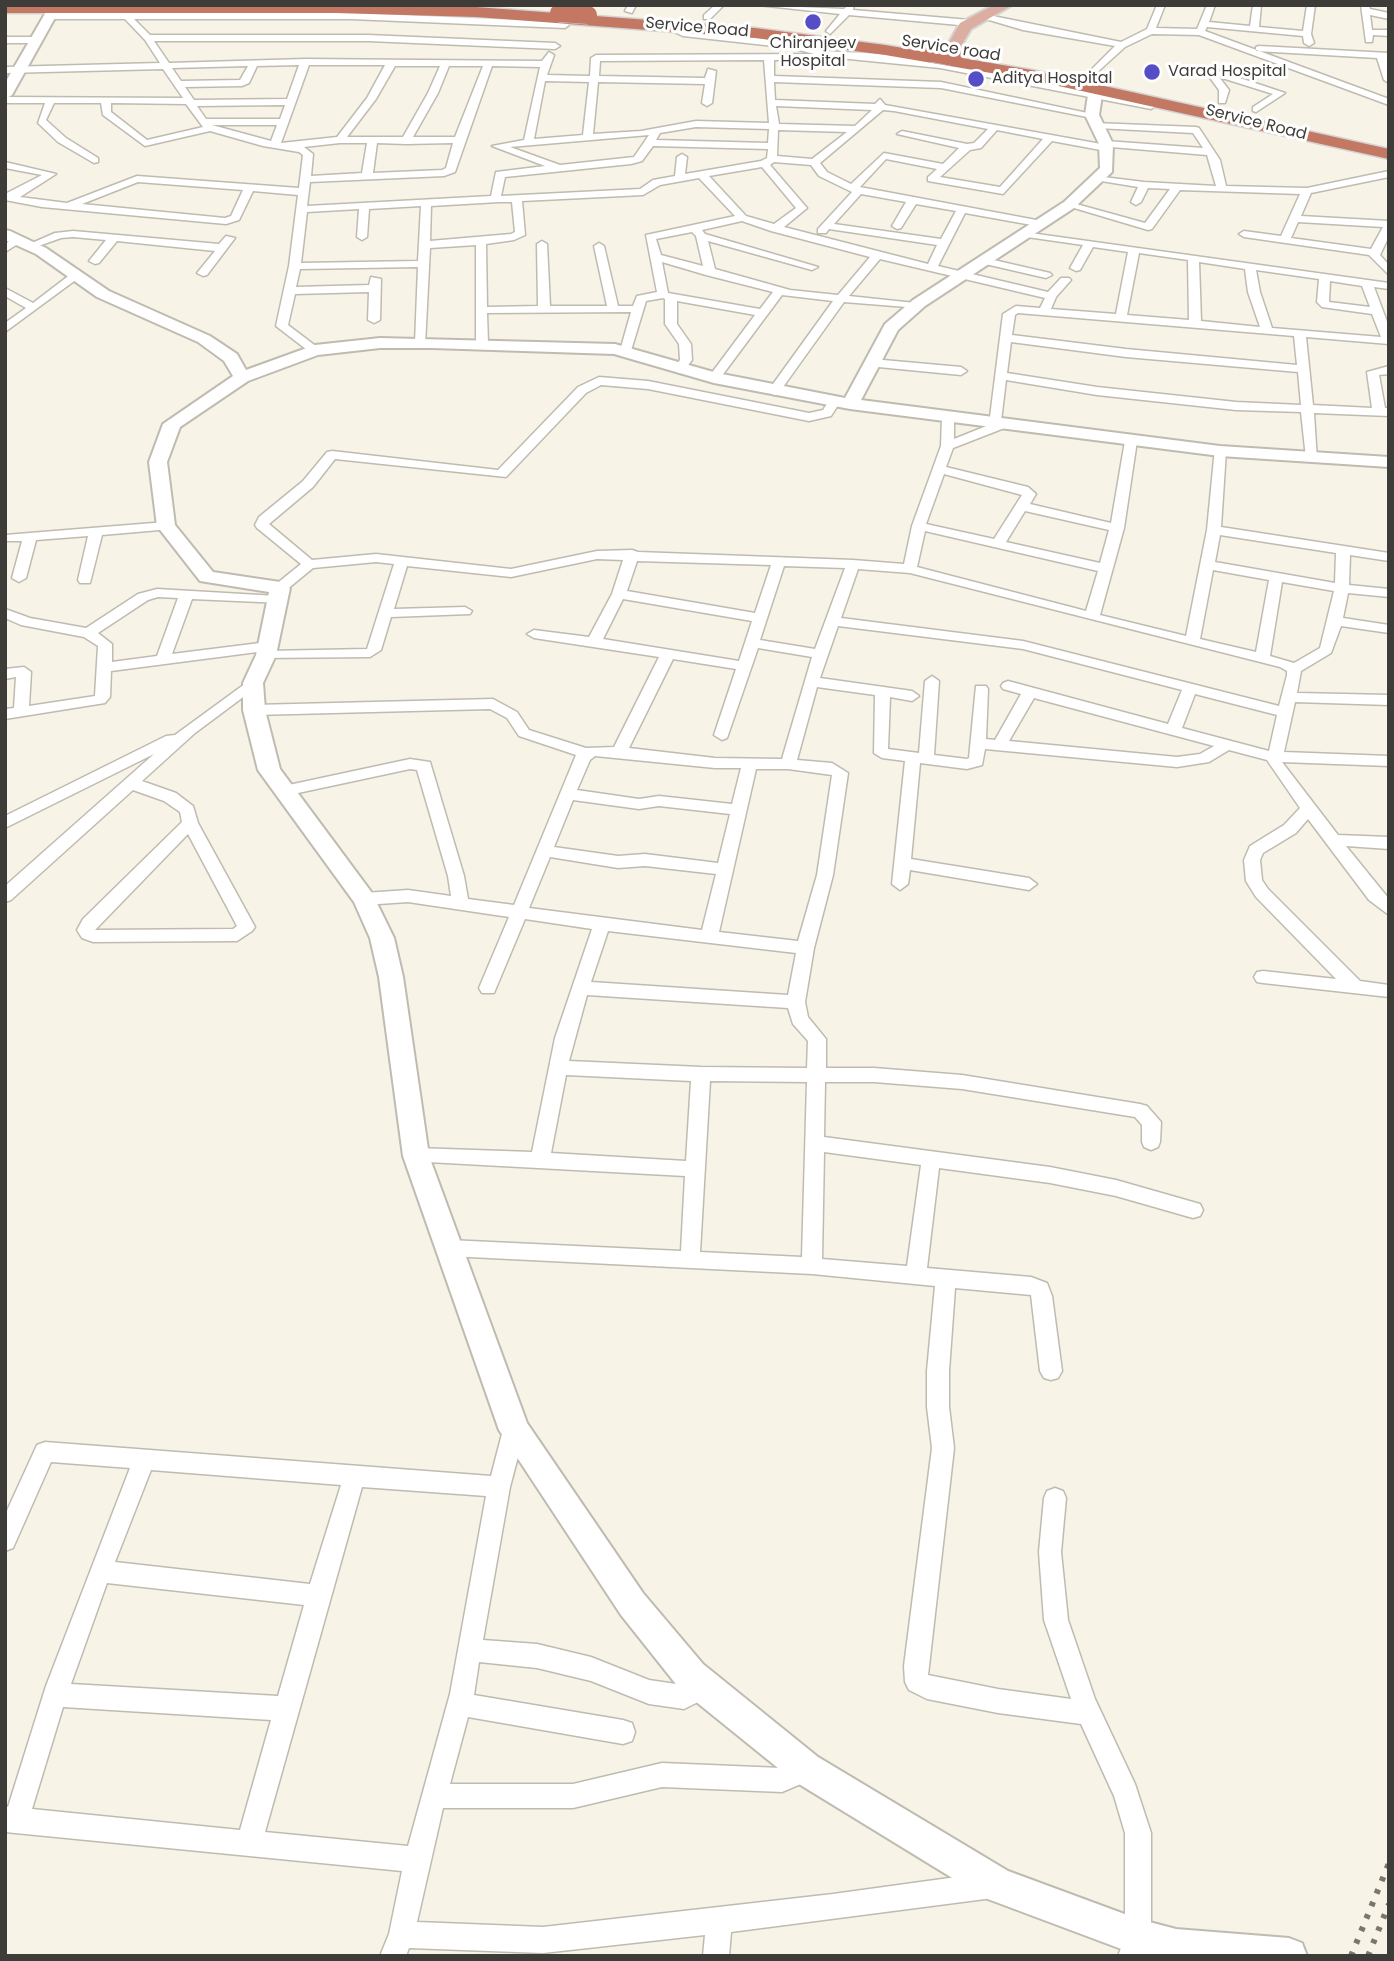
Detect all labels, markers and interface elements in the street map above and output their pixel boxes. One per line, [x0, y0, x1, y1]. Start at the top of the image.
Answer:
marker: Chiranjeev Hospital [803, 12, 823, 32]
street label: Service Road [645, 14, 749, 42]
street label: Service road [900, 32, 1002, 66]
place label: Chiranjeev Hospital [770, 34, 856, 72]
marker: Varad Hospital [1142, 62, 1162, 82]
place label: Varad Hospital [1168, 62, 1286, 82]
marker: Aditya Hospital [966, 69, 986, 89]
place label: Aditya Hospital [992, 69, 1112, 89]
street label: Service Road [1203, 101, 1309, 145]

